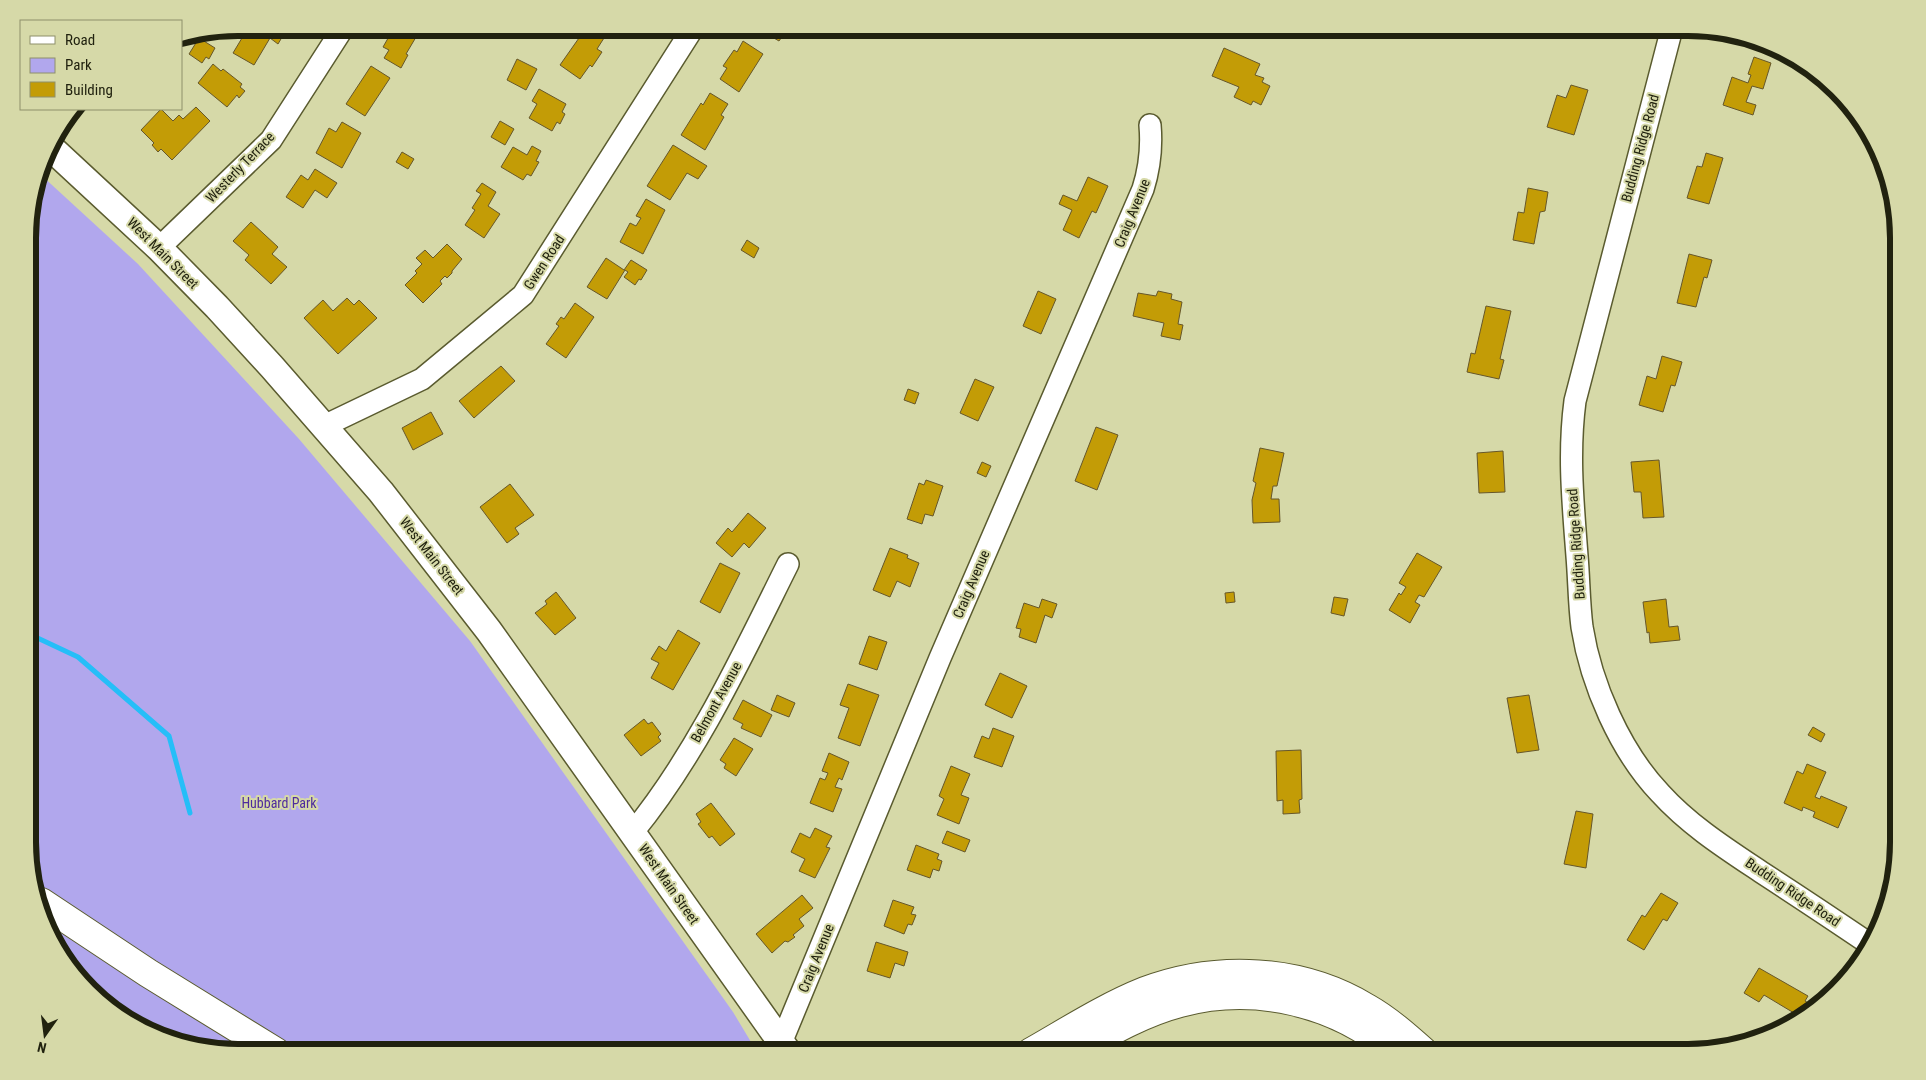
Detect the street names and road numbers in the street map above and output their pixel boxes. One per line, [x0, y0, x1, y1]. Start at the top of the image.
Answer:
street label: Budding Ridge Road [1618, 92, 1662, 204]
street label: Westerly Terrace [202, 128, 278, 205]
street label: Craig Avenue [1111, 176, 1153, 250]
street label: West Main Street [124, 214, 202, 292]
street label: Gwen Road [520, 232, 568, 292]
street label: Budding Ridge Road [1564, 488, 1588, 600]
street label: West Main Street [397, 514, 467, 598]
street label: Craig Avenue [950, 547, 993, 620]
street label: Belmont Avenue [687, 659, 745, 745]
street label: West Main Street [635, 841, 703, 927]
street label: Budding Ridge Road [1743, 854, 1843, 930]
street label: Craig Avenue [795, 921, 837, 995]

